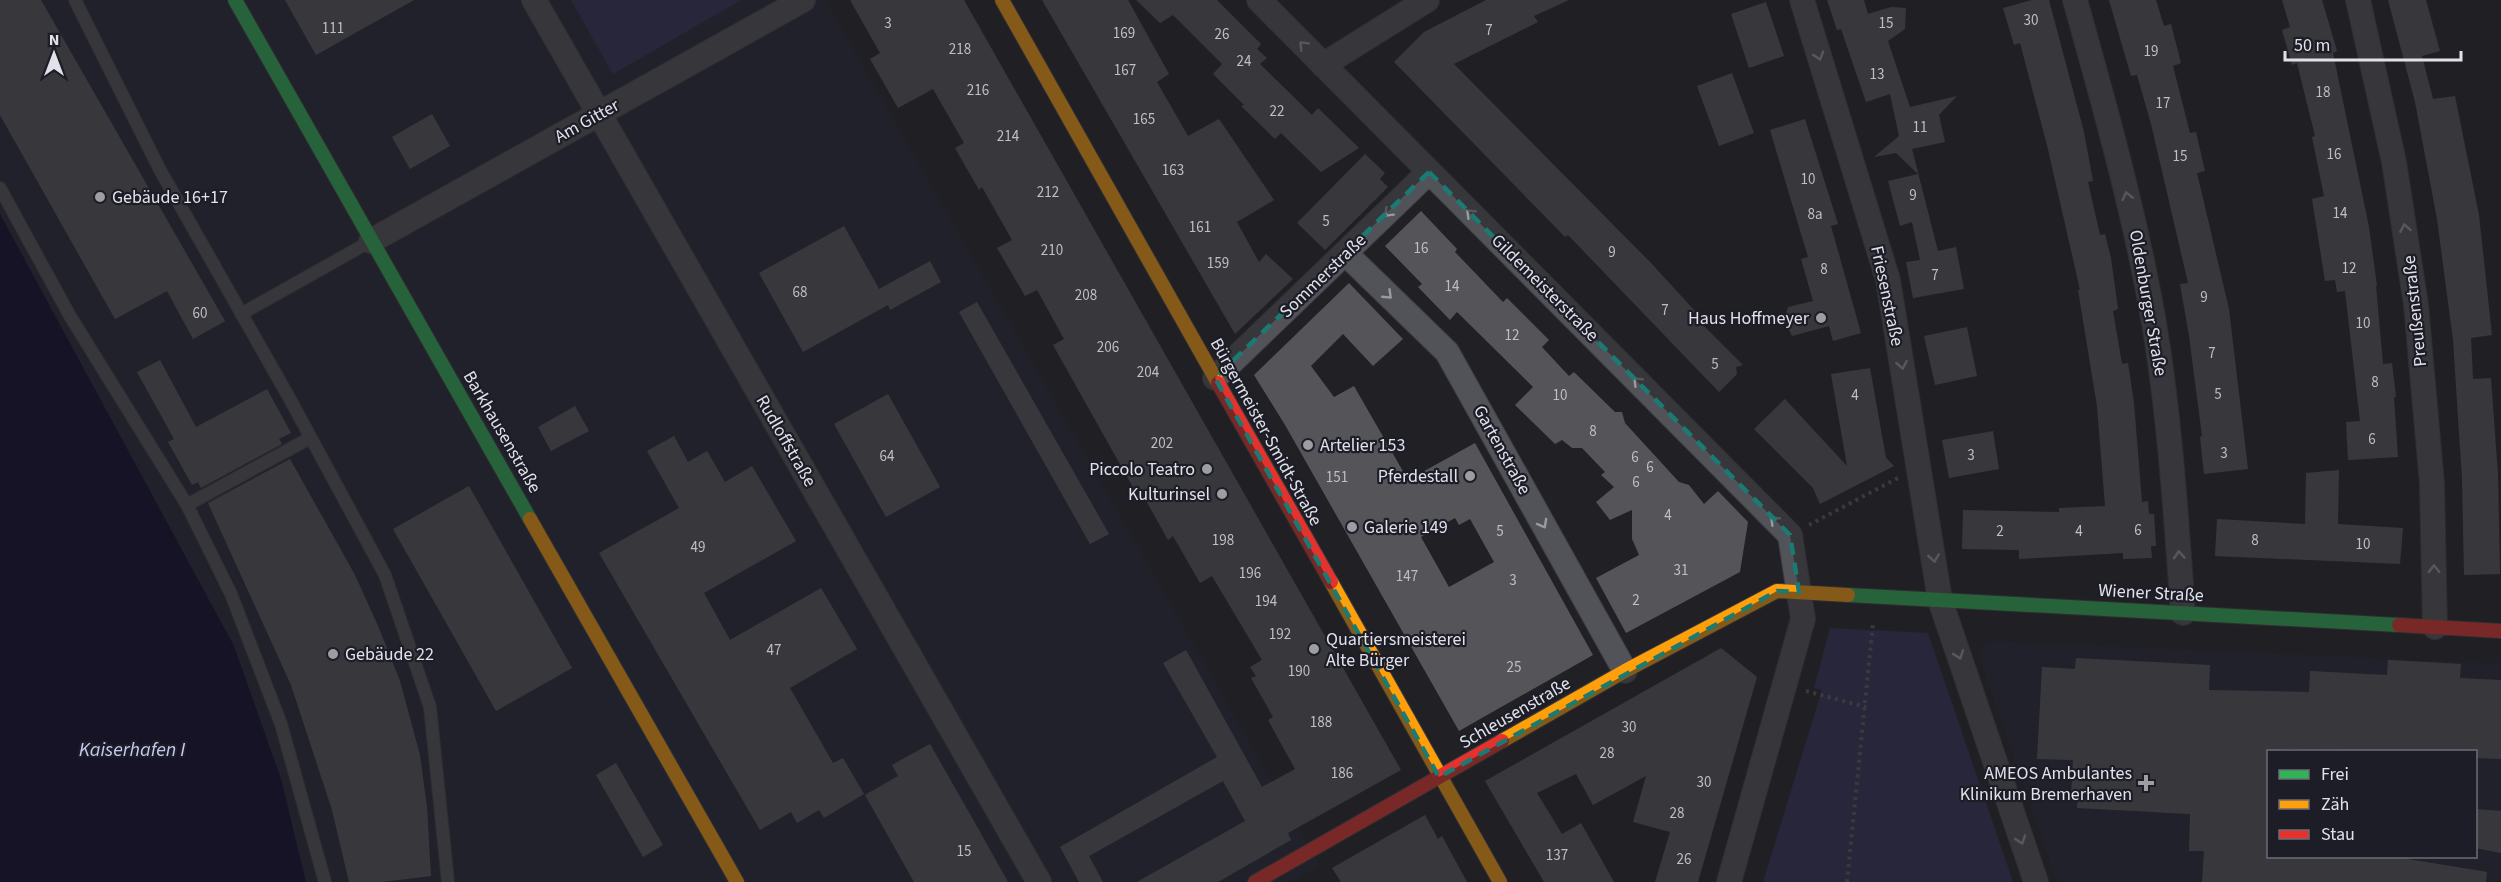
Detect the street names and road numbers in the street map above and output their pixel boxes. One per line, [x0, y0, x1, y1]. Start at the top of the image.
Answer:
street label: Am Gitter [550, 93, 625, 149]
street label: Sommerstraße [1274, 228, 1372, 324]
street label: Oldenburger Straße [2123, 228, 2173, 378]
street label: Gildemeisterstraße [1486, 229, 1604, 347]
street label: Friesenstraße [1864, 244, 1910, 349]
street label: Preußenstraße [2397, 254, 2433, 368]
street label: Bürgermeister-Smidt-Straße [1204, 334, 1328, 530]
street label: Barkhausenstraße [457, 366, 547, 498]
street label: Rudloffstraße [750, 391, 822, 492]
street label: Gartenstraße [1467, 401, 1537, 499]
street label: Wiener Straße [2098, 578, 2204, 608]
street label: Schleusenstraße [1455, 671, 1575, 755]

